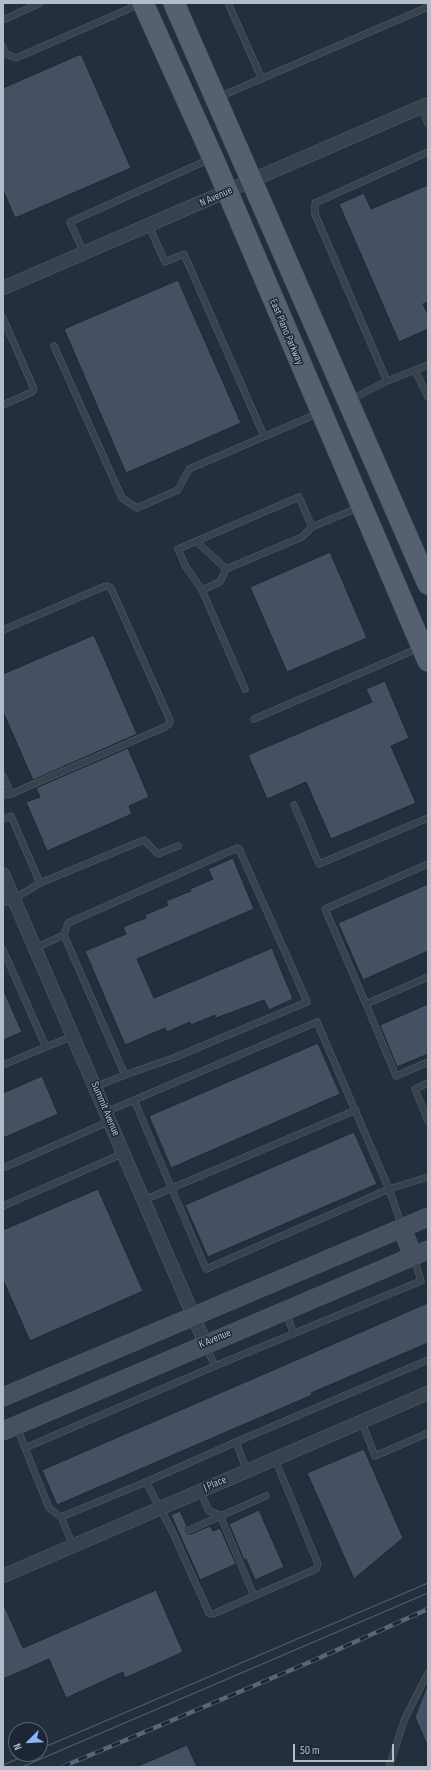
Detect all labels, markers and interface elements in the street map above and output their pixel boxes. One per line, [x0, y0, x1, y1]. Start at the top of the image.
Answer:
street label: N Avenue [198, 184, 234, 210]
street label: East Plano Parkway [266, 297, 306, 367]
street label: Summit Avenue [88, 1080, 122, 1138]
street label: K Avenue [197, 1326, 233, 1352]
street label: J Place [202, 1473, 228, 1495]
north arrow [8, 1722, 48, 1762]
scale bar [295, 1736, 396, 1762]
text: N [10, 1741, 25, 1752]
text: 50 m [300, 1743, 320, 1758]

